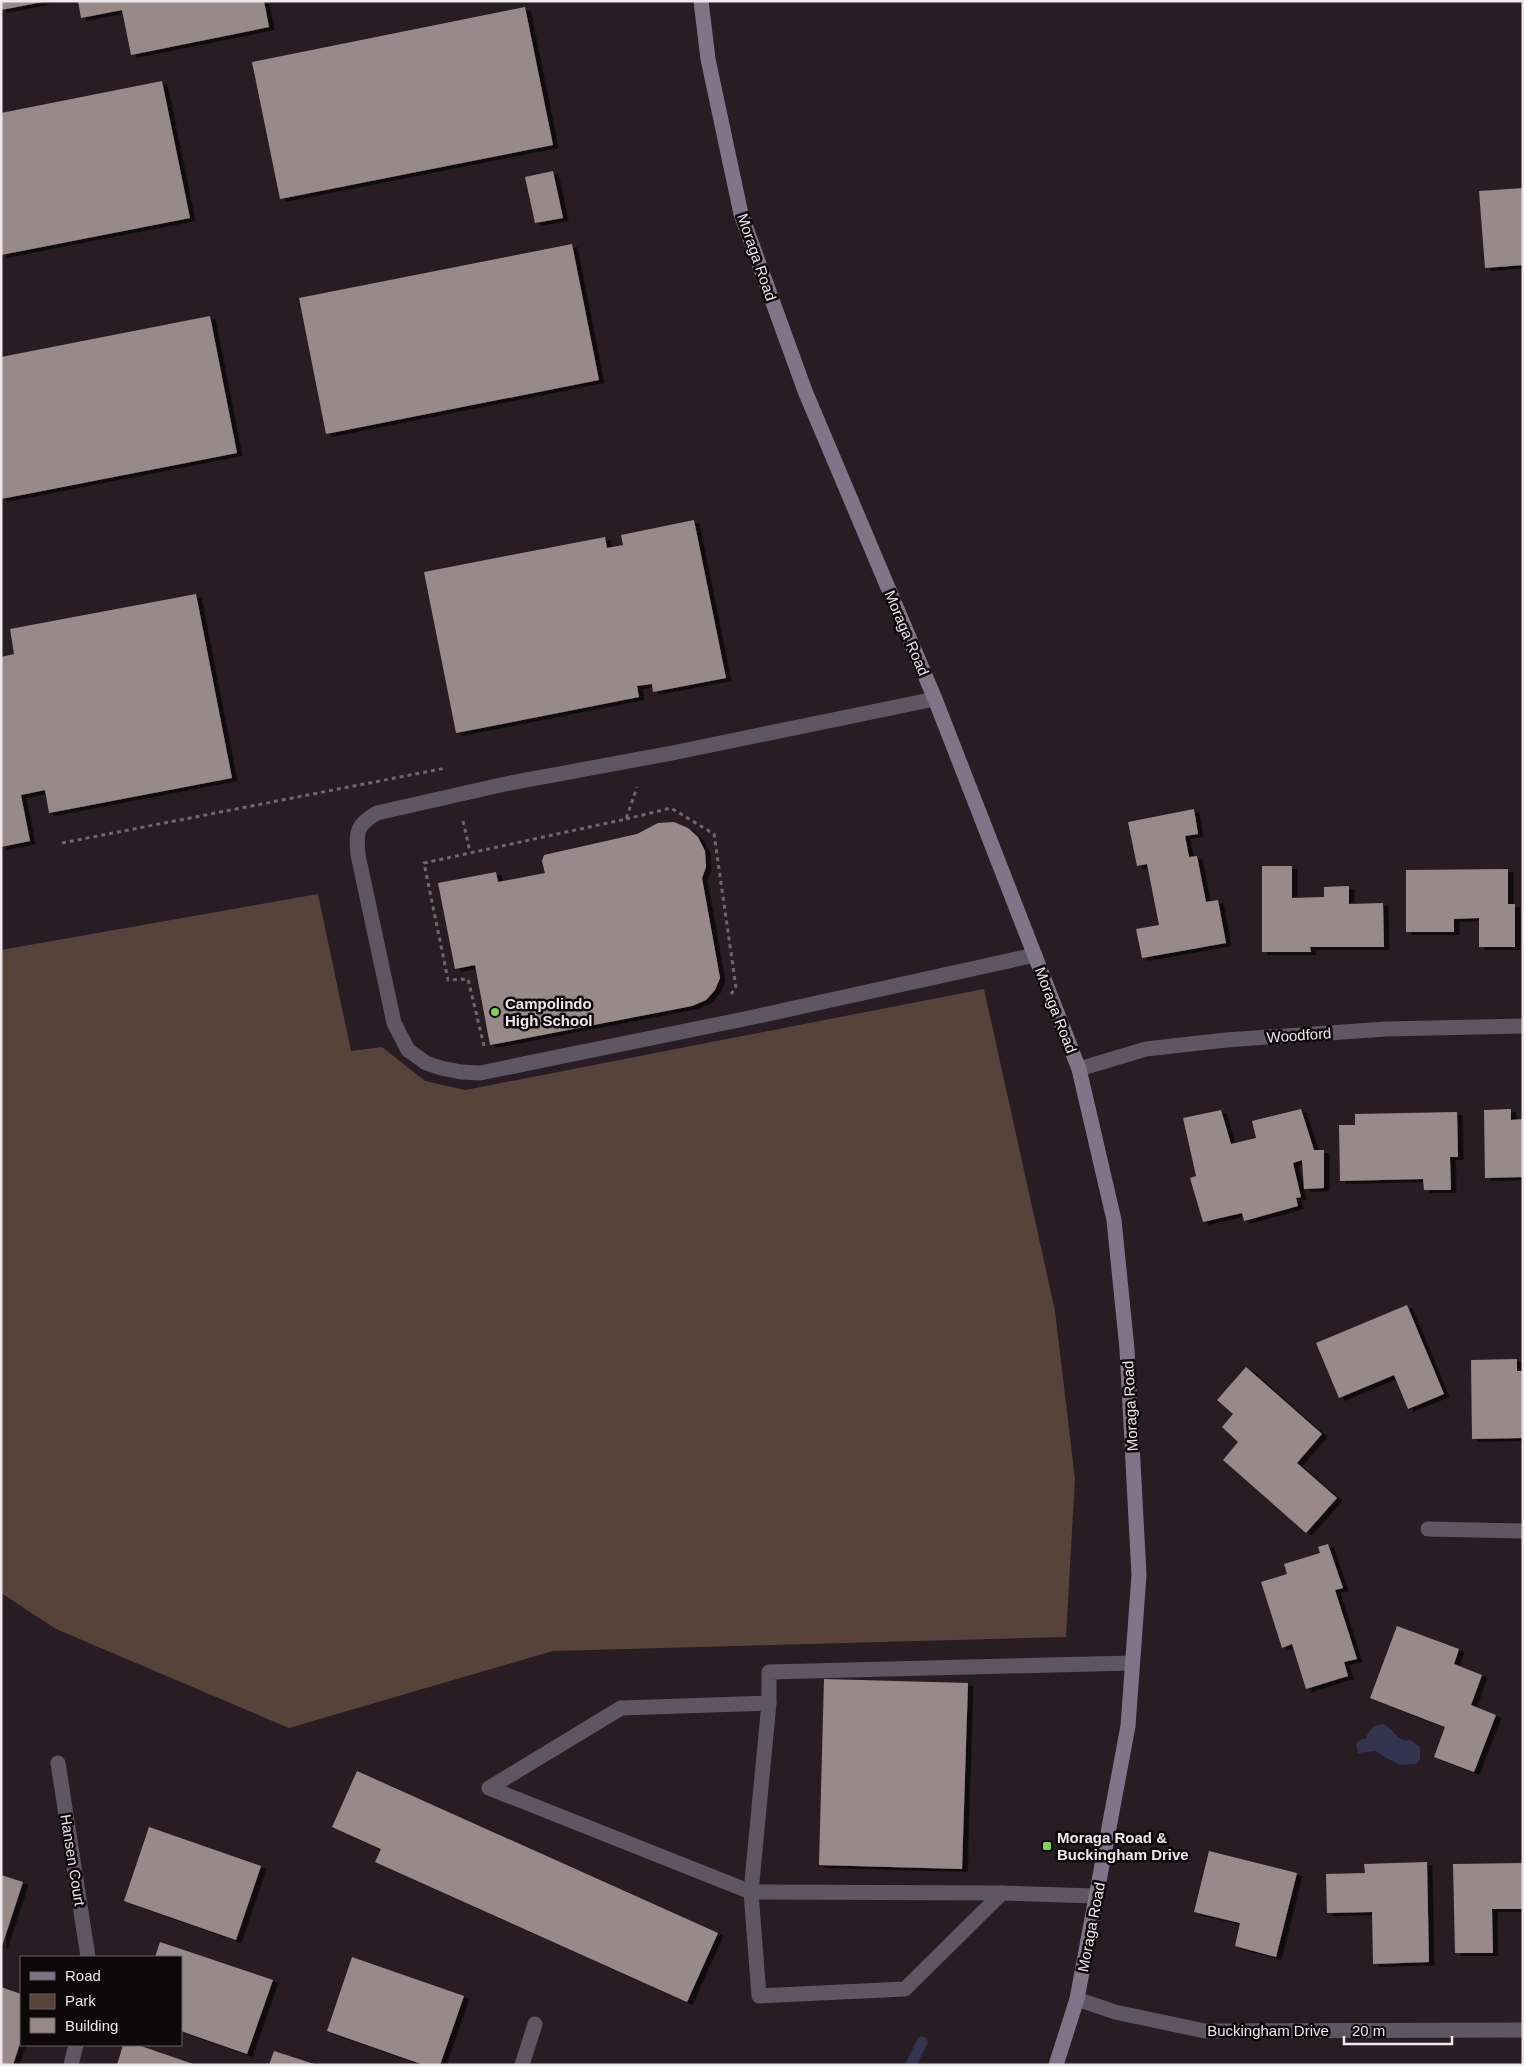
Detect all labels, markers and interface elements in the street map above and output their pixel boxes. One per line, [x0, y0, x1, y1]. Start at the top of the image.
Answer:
street label: Moraga Road [734, 211, 780, 303]
street label: Moraga Road [881, 588, 933, 678]
street label: Moraga Road [1032, 965, 1080, 1055]
place label: Campolindo High School [505, 995, 593, 1029]
marker: Campolindo High School [489, 1006, 501, 1018]
street label: Woodford [1266, 1024, 1332, 1046]
street label: Moraga Road [1119, 1360, 1141, 1452]
street label: Hansen Court [57, 1813, 89, 1908]
place label: Moraga Road & Buckingham Drive [1057, 1829, 1189, 1863]
marker: Moraga Road & Buckingham Drive [1041, 1840, 1053, 1852]
street label: Moraga Road [1074, 1881, 1108, 1973]
legend [20, 1956, 182, 2046]
text: Road [65, 1967, 101, 1984]
text: Park [65, 1992, 96, 2009]
scale bar [1344, 2014, 1452, 2046]
text: Building [65, 2017, 118, 2034]
street label: Buckingham Drive [1207, 2022, 1329, 2039]
text: 20 m [1352, 2022, 1385, 2039]

